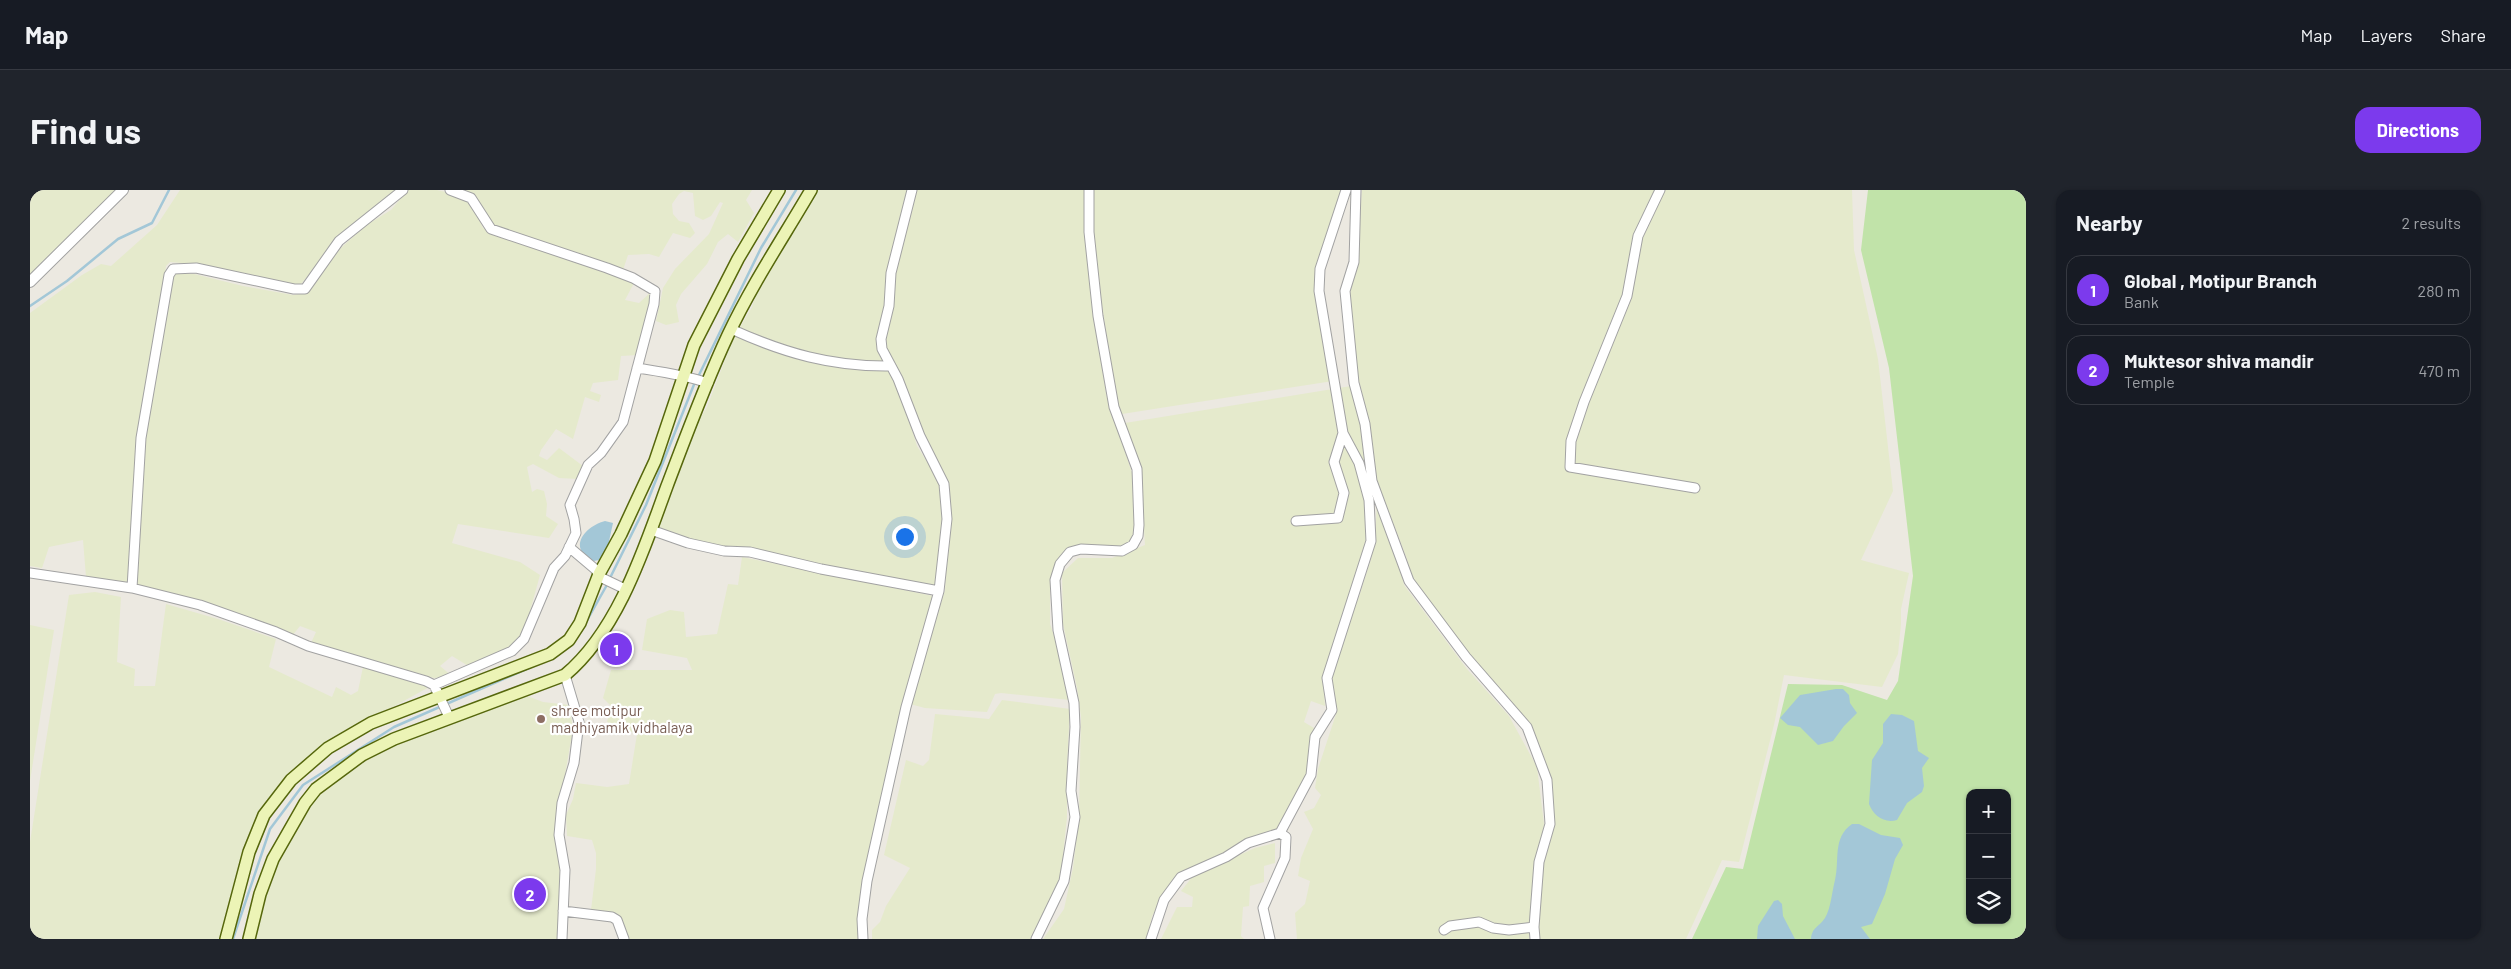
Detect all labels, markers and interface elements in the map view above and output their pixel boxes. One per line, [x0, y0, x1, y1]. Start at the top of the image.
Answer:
text: Map [25, 20, 68, 49]
text: Map [2300, 24, 2332, 46]
text: Layers [2360, 24, 2413, 46]
text: Share [2441, 24, 2486, 46]
button: Directions [2355, 107, 2481, 153]
text: Find us [30, 109, 141, 151]
text: Nearby [2076, 210, 2142, 235]
text: 2 results [2402, 213, 2461, 232]
text: Global , Motipur Branch [2124, 269, 2317, 292]
text: 1 [2090, 281, 2096, 300]
text: 280 m [2418, 281, 2460, 300]
text: Bank [2124, 292, 2159, 311]
text: Muktesor shiva mandir [2124, 349, 2314, 372]
text: 2 [2089, 361, 2097, 380]
text: 470 m [2419, 361, 2460, 380]
text: Temple [2124, 372, 2175, 391]
your location [892, 524, 918, 550]
pin: 1 [600, 630, 632, 668]
place label: shree motipur madhiyamik vidhalaya [551, 701, 693, 736]
marker: shree motipur madhiyamik vidhalaya [535, 713, 547, 725]
map controls [1966, 789, 2011, 924]
button: + [1966, 789, 2011, 834]
button: − [1966, 834, 2011, 879]
pin: 2 [514, 875, 546, 913]
button: layers [1966, 879, 2011, 924]

